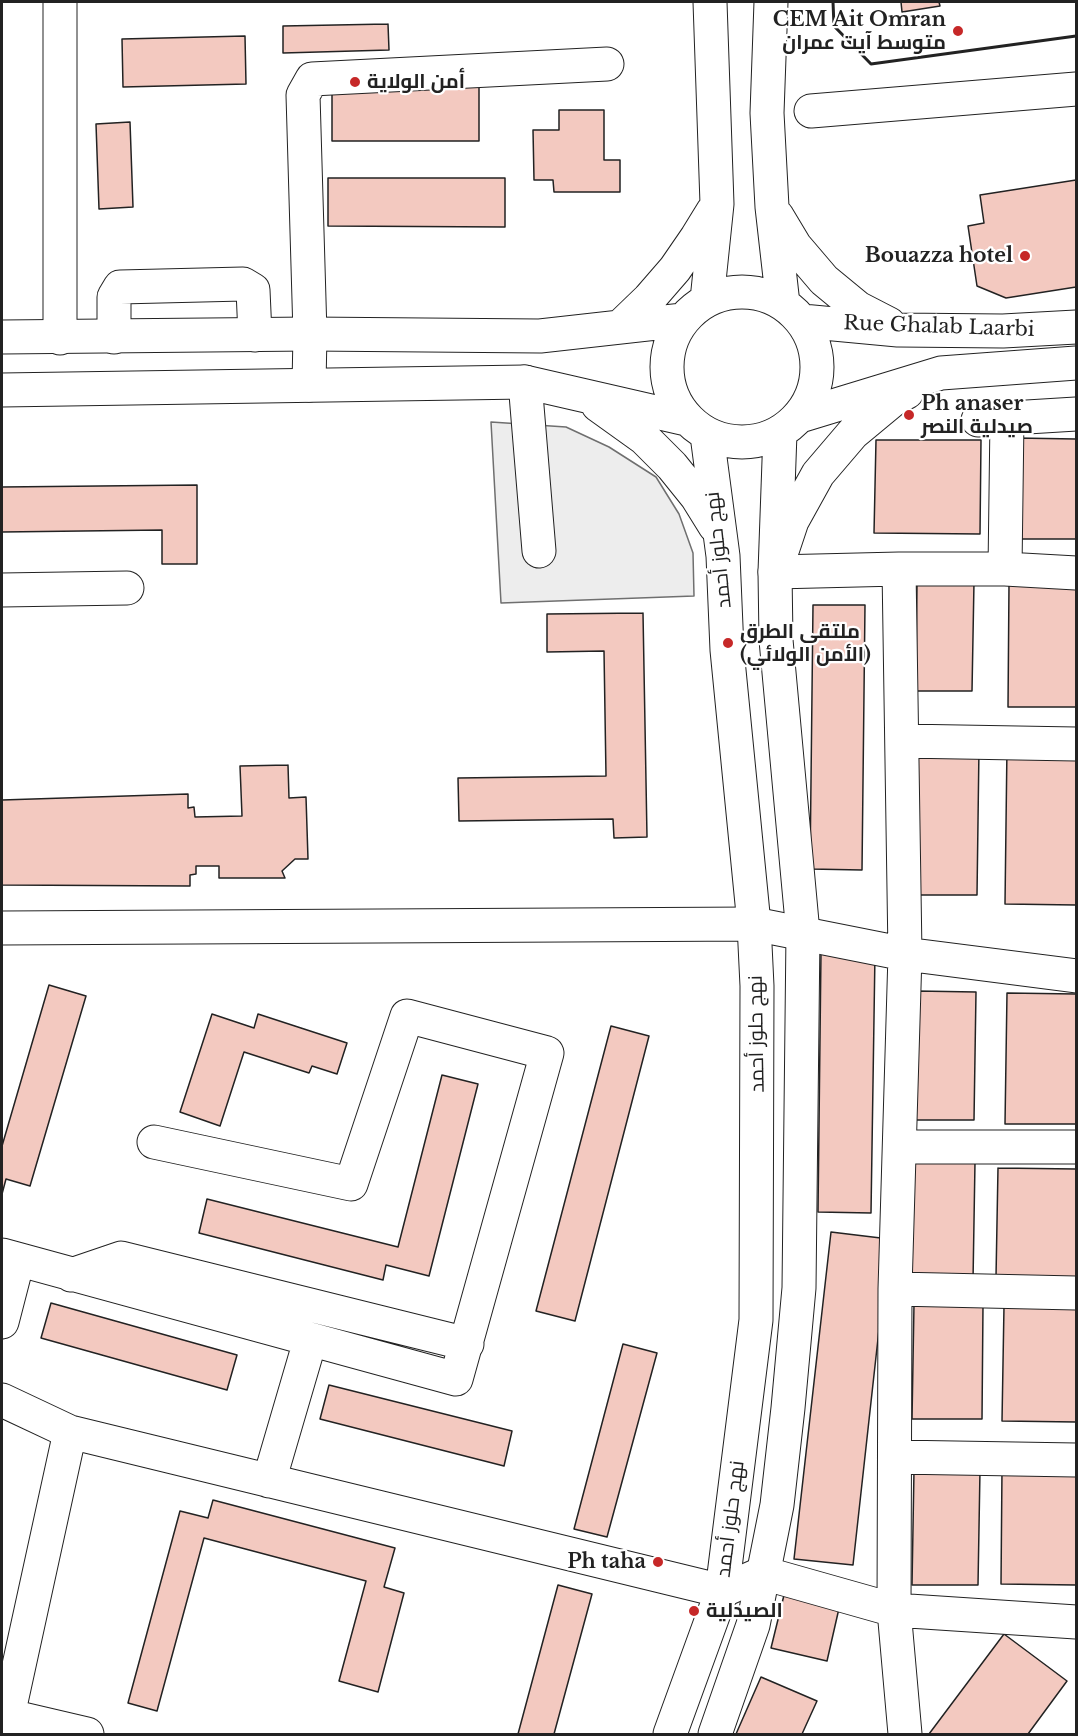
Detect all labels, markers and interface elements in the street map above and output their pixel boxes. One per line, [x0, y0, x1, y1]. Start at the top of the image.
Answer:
place label: CEM Ait Omran متوسط آيت عمران [773, 8, 946, 55]
marker: CEM Ait Omran متوسط آيت عمران [951, 24, 965, 38]
place label: أمن الولاية [367, 70, 465, 94]
marker: أمن الولاية [348, 75, 362, 89]
place label: Bouazza hotel [865, 244, 1013, 268]
marker: Bouazza hotel [1018, 249, 1032, 263]
street label: Rue Ghalab Laarbi [843, 312, 1035, 342]
place label: Ph anaser صيدلية النصر [921, 392, 1033, 439]
marker: Ph anaser صيدلية النصر [902, 408, 916, 422]
street label: نهج حلوز أحمد [701, 490, 737, 610]
place label: ملتقى الطرق (الأمن الولائي) [740, 620, 871, 667]
marker: ملتقى الطرق (الأمن الولائي) [721, 636, 735, 650]
street label: نهج حلوز أحمد [744, 975, 770, 1093]
street label: نهج حلوز أحمد [712, 1459, 750, 1579]
place label: Ph taha [567, 1550, 646, 1574]
marker: Ph taha [651, 1555, 665, 1569]
place label: الصيدلية [706, 1599, 783, 1623]
marker: الصيدلية [687, 1604, 701, 1618]

